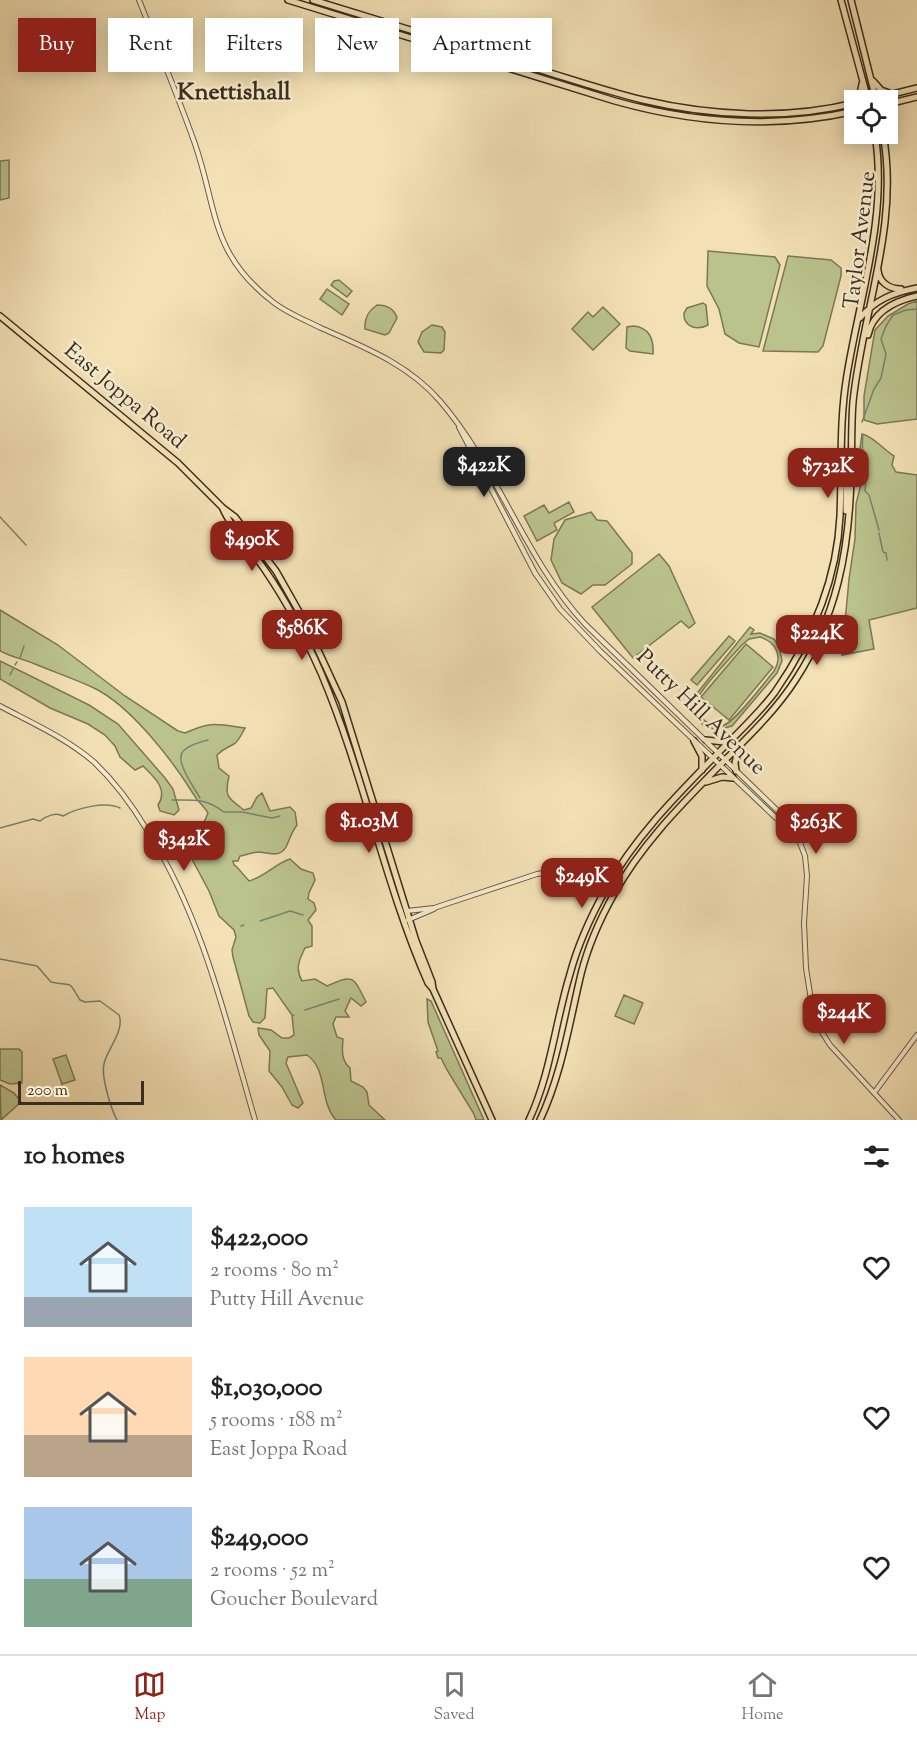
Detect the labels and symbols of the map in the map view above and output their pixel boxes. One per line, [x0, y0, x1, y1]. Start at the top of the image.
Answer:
district label: Knettishall [177, 76, 291, 110]
street label: Taylor Avenue [837, 169, 885, 311]
street label: East Joppa Road [56, 336, 192, 458]
pin: $422K [442, 447, 526, 498]
pin: $732K [786, 448, 870, 499]
pin: $490K [210, 521, 294, 572]
pin: $586K [260, 610, 344, 661]
pin: $224K [775, 615, 859, 666]
street label: Putty Hill Avenue [628, 643, 772, 783]
pin: $1.03M [320, 803, 418, 854]
pin: $263K [774, 804, 858, 855]
pin: $342K [142, 821, 226, 872]
pin: $249K [540, 858, 624, 909]
pin: $244K [802, 994, 886, 1045]
scale bar [18, 1078, 144, 1106]

